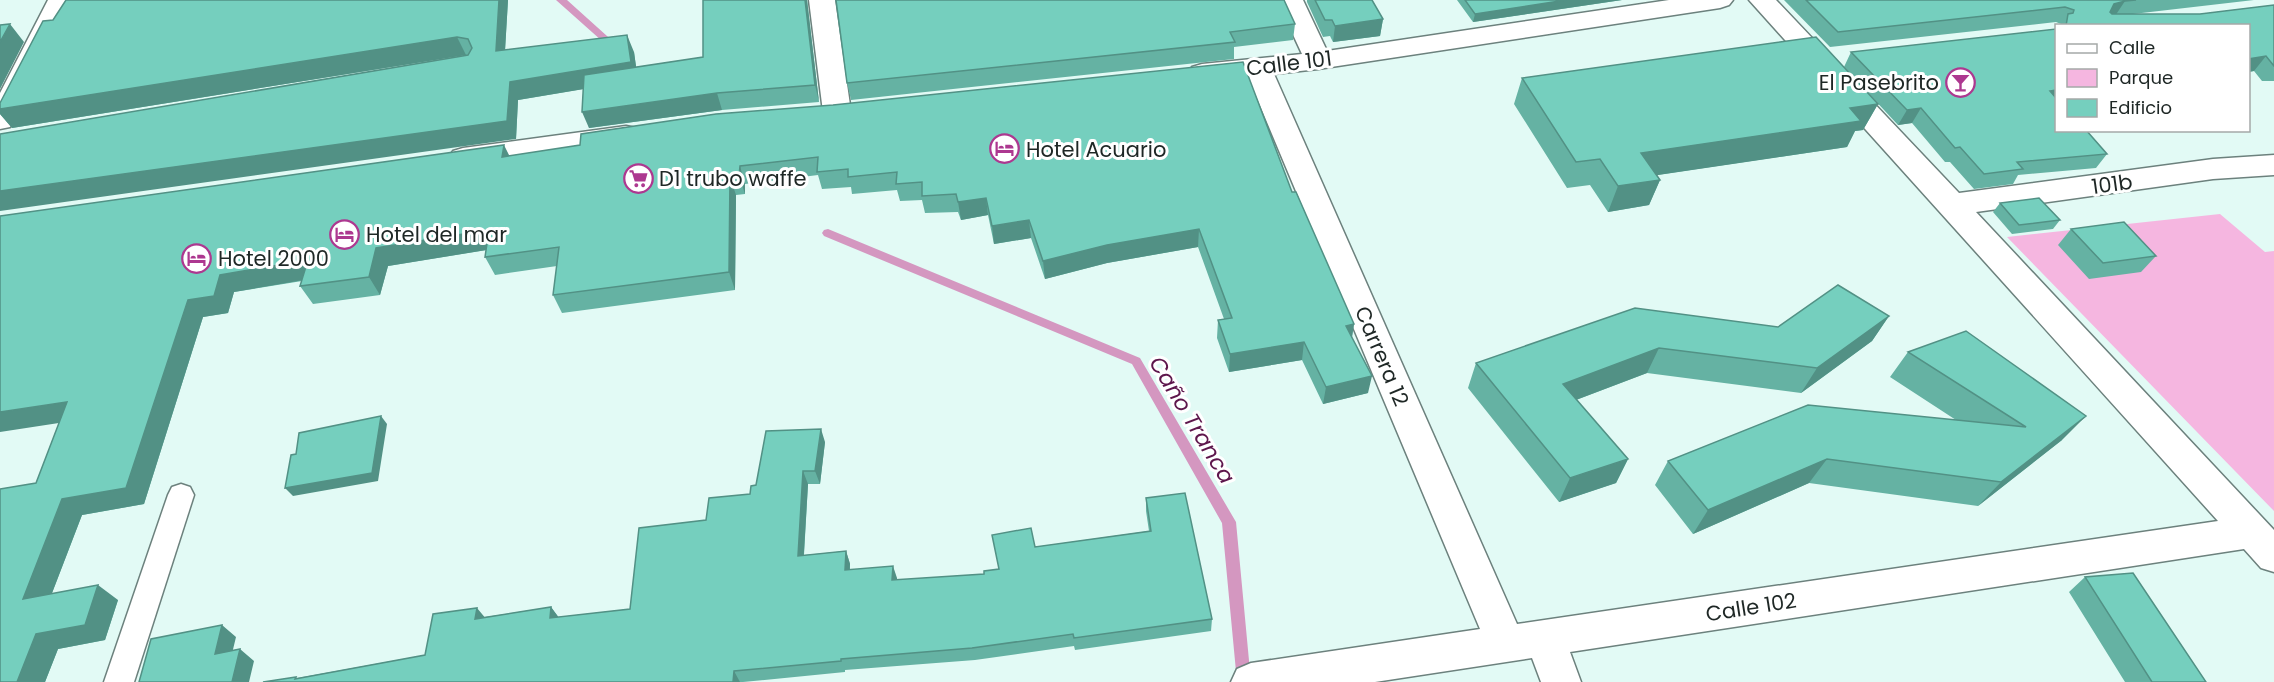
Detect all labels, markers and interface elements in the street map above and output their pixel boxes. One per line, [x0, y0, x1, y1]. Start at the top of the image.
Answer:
legend [2055, 24, 2250, 132]
text: Calle [2109, 35, 2155, 60]
street label: Calle 101 [1245, 43, 1333, 83]
text: Parque [2109, 65, 2173, 90]
bar icon: El Pasebrito [1944, 66, 1976, 98]
place label: El Pasebrito [1819, 68, 1939, 97]
text: Edificio [2109, 95, 2172, 120]
hotel icon: Hotel Acuario [989, 133, 1021, 165]
place label: Hotel Acuario [1026, 135, 1166, 164]
supermarket icon: D1 trubo waffe [622, 162, 654, 194]
place label: D1 trubo waffe [659, 164, 807, 193]
street label: 101b [2090, 167, 2134, 201]
hotel icon: Hotel del mar [329, 218, 361, 250]
place label: Hotel del mar [366, 220, 507, 249]
hotel icon: Hotel 2000 [181, 242, 213, 274]
place label: Hotel 2000 [218, 244, 329, 273]
street label: Carrera 12 [1348, 302, 1416, 410]
water label: Caño Tranca [1142, 350, 1242, 490]
street label: Calle 102 [1704, 586, 1798, 628]

